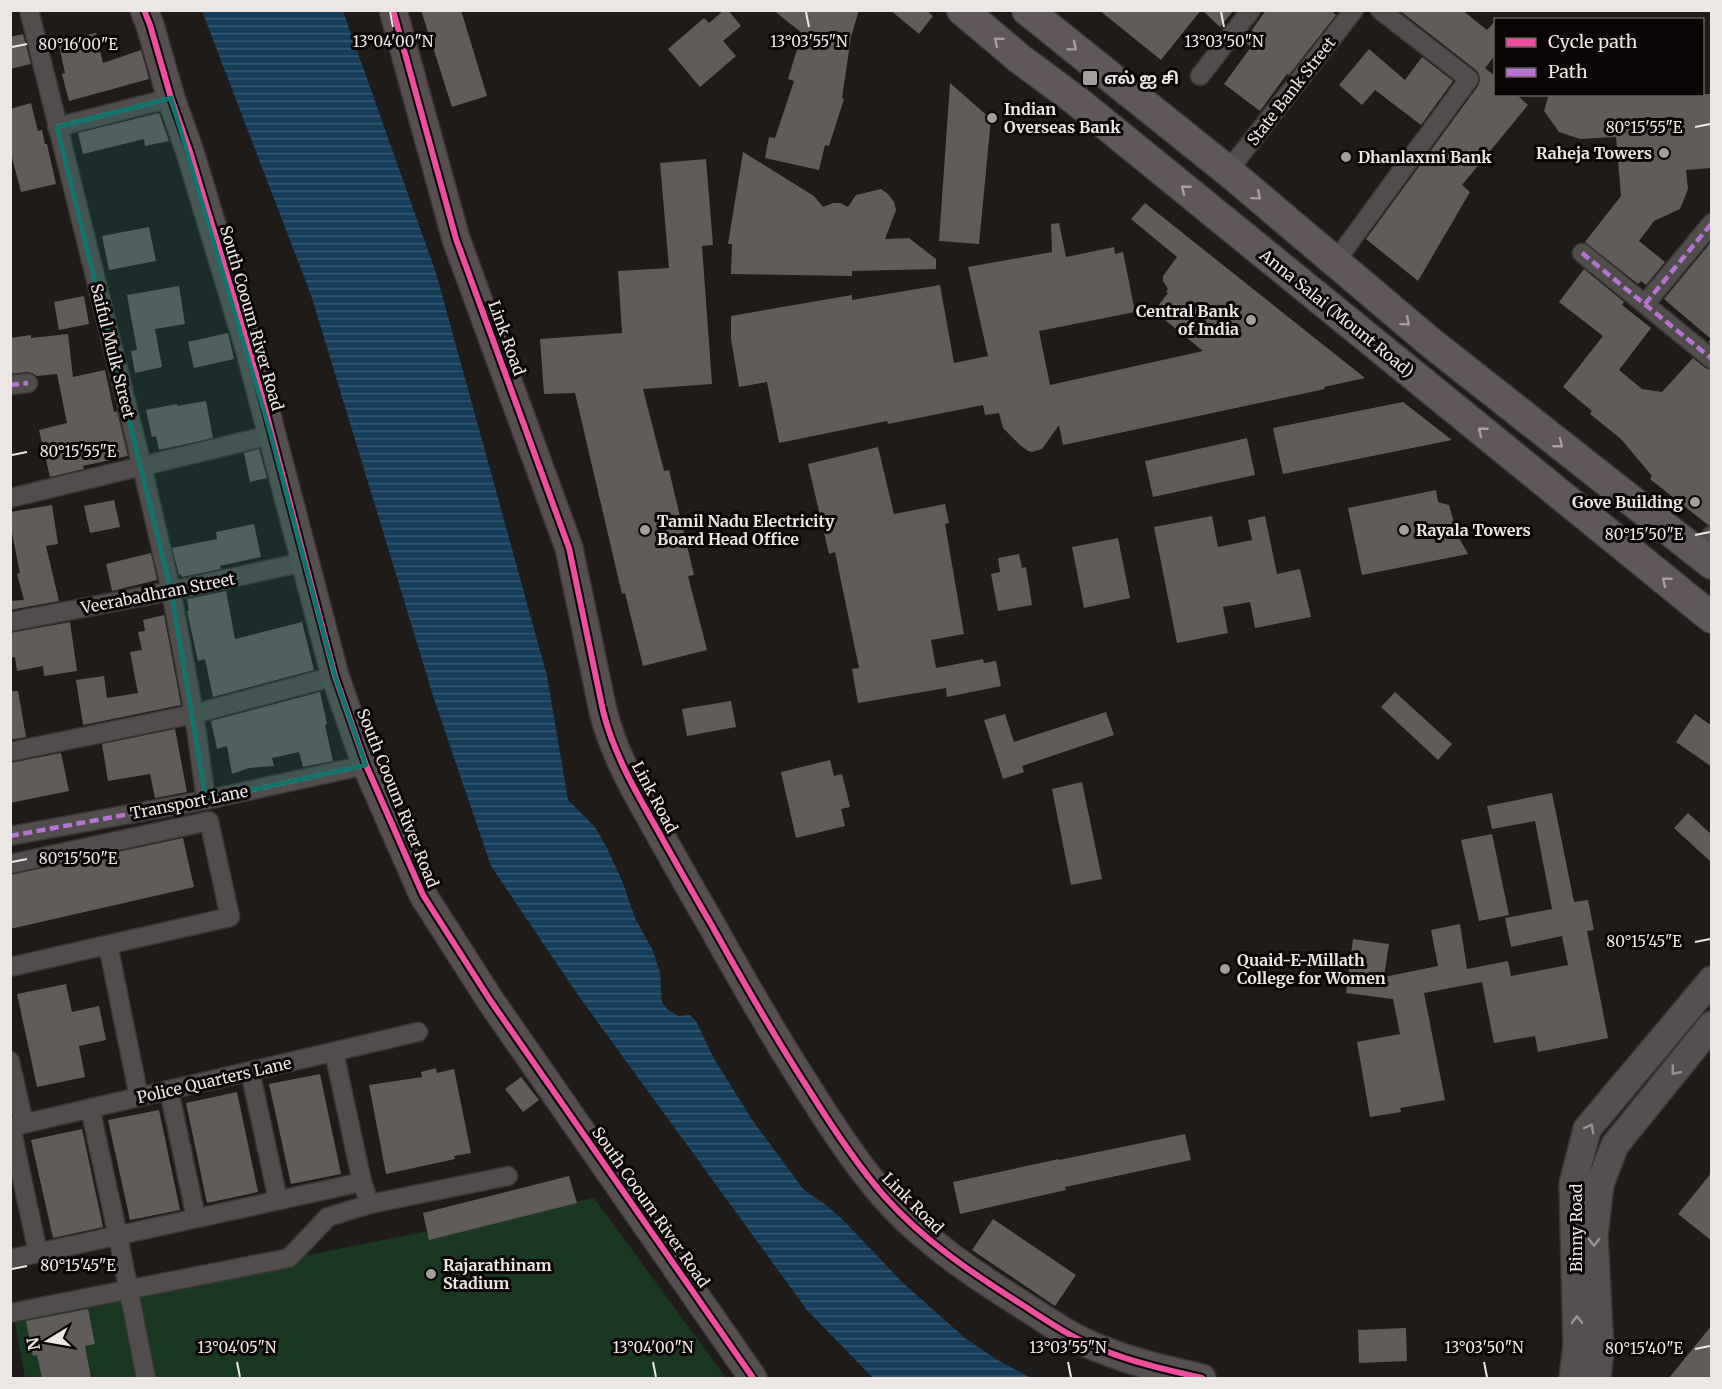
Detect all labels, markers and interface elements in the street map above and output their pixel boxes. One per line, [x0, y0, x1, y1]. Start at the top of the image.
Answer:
legend [1494, 18, 1704, 96]
text: Cycle path [1548, 30, 1638, 53]
text: 13°04'00"N [353, 32, 434, 51]
text: 13°03'55"N [770, 32, 848, 51]
text: 13°03'50"N [1184, 32, 1264, 51]
street label: State Bank Street [1242, 32, 1340, 149]
text: 80°16'00"E [38, 35, 118, 54]
one-way arrow [994, 38, 1005, 49]
one-way arrow [1066, 40, 1077, 51]
text: Path [1548, 60, 1588, 83]
place label: எல் ஐ சி [1104, 68, 1179, 89]
marker: எல் ஐ சி [1081, 69, 1099, 87]
place label: Indian Overseas Bank [1004, 99, 1121, 137]
marker: Indian Overseas Bank [985, 111, 999, 125]
text: 80°15'55"E [1606, 118, 1683, 137]
place label: Raheja Towers [1536, 143, 1652, 163]
marker: Raheja Towers [1657, 146, 1671, 160]
place label: Dhanlaxmi Bank [1358, 147, 1492, 167]
marker: Dhanlaxmi Bank [1339, 150, 1353, 164]
one-way arrow [1180, 185, 1191, 196]
one-way arrow [1250, 189, 1261, 200]
street label: South Cooum River Road [216, 223, 288, 413]
street label: Anna Salai (Mount Road) [1255, 244, 1418, 381]
street label: Saiful Mulk Street [87, 281, 140, 421]
street label: Link Road [484, 298, 530, 379]
place label: Central Bank of India [1136, 301, 1240, 339]
marker: Central Bank of India [1244, 313, 1258, 327]
one-way arrow [1399, 315, 1410, 326]
one-way arrow [1478, 428, 1489, 439]
one-way arrow [1552, 436, 1563, 447]
text: 80°15'55"E [40, 442, 117, 461]
place label: Gove Building [1572, 492, 1683, 512]
marker: Gove Building [1688, 495, 1702, 509]
place label: Tamil Nadu Electricity Board Head Office [657, 511, 835, 549]
place label: Rayala Towers [1416, 520, 1531, 540]
marker: Tamil Nadu Electricity Board Head Office [638, 523, 652, 537]
marker: Rayala Towers [1397, 523, 1411, 537]
text: 80°15'50"E [1605, 525, 1684, 544]
street label: Veerabadhran Street [78, 568, 237, 618]
one-way arrow [1662, 577, 1673, 588]
street label: South Cooum River Road [353, 705, 443, 891]
street label: Link Road [628, 758, 682, 837]
street label: Transport Lane [128, 781, 250, 823]
text: 80°15'50"E [39, 849, 118, 868]
text: 80°15'45"E [1606, 932, 1682, 951]
place label: Quaid-E-Millath College for Women [1237, 950, 1386, 988]
marker: Quaid-E-Millath College for Women [1218, 962, 1232, 976]
street label: Police Quarters Lane [135, 1052, 293, 1108]
one-way arrow [1671, 1064, 1682, 1075]
street label: South Cooum River Road [588, 1123, 714, 1291]
one-way arrow [1583, 1124, 1594, 1134]
street label: Link Road [878, 1168, 948, 1238]
street label: Binny Road [1566, 1183, 1586, 1272]
one-way arrow [1588, 1237, 1600, 1246]
place label: Rajarathinam Stadium [443, 1255, 552, 1293]
text: 80°15'45"E [40, 1256, 116, 1275]
marker: Rajarathinam Stadium [424, 1267, 438, 1281]
north arrow [18, 1311, 78, 1371]
one-way arrow [1570, 1316, 1583, 1325]
text: N [22, 1335, 44, 1352]
text: 13°04'05"N [198, 1338, 277, 1357]
text: 13°04'00"N [613, 1338, 694, 1357]
text: 13°03'55"N [1029, 1338, 1107, 1357]
text: 13°03'50"N [1444, 1338, 1524, 1357]
text: 80°15'40"E [1605, 1339, 1683, 1358]

